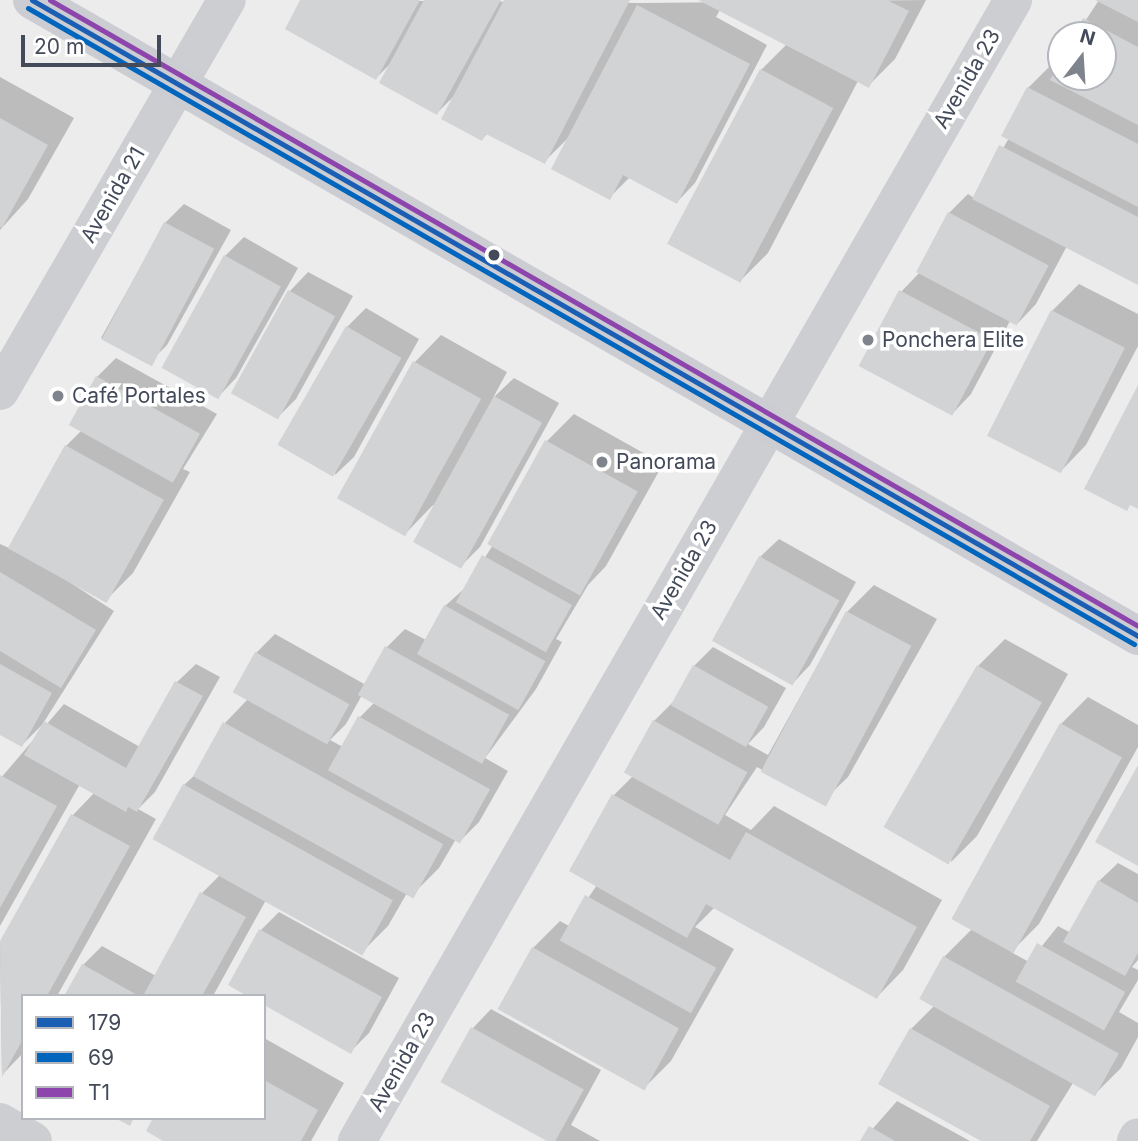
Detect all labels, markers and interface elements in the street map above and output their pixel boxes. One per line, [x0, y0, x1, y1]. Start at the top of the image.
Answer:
scale bar [24, 21, 164, 65]
north arrow [1047, 21, 1117, 91]
text: N [1077, 24, 1098, 50]
street label: Avenida 23 [928, 25, 1006, 133]
text: 20 m [34, 34, 84, 59]
street label: Avenida 21 [76, 143, 150, 247]
unlabelled marker [487, 248, 501, 262]
place label: Ponchera Elite [882, 327, 1024, 353]
marker: Ponchera Elite [860, 332, 876, 348]
place label: Café Portales [72, 383, 206, 409]
marker: Café Portales [50, 388, 66, 404]
place label: Panorama [616, 449, 716, 475]
marker: Panorama [594, 454, 610, 470]
street label: Avenida 23 [645, 516, 723, 624]
legend [21, 994, 266, 1120]
street label: Avenida 23 [363, 1008, 441, 1116]
text: 179 [88, 1010, 121, 1035]
text: 69 [88, 1045, 114, 1070]
text: T1 [88, 1080, 110, 1105]

